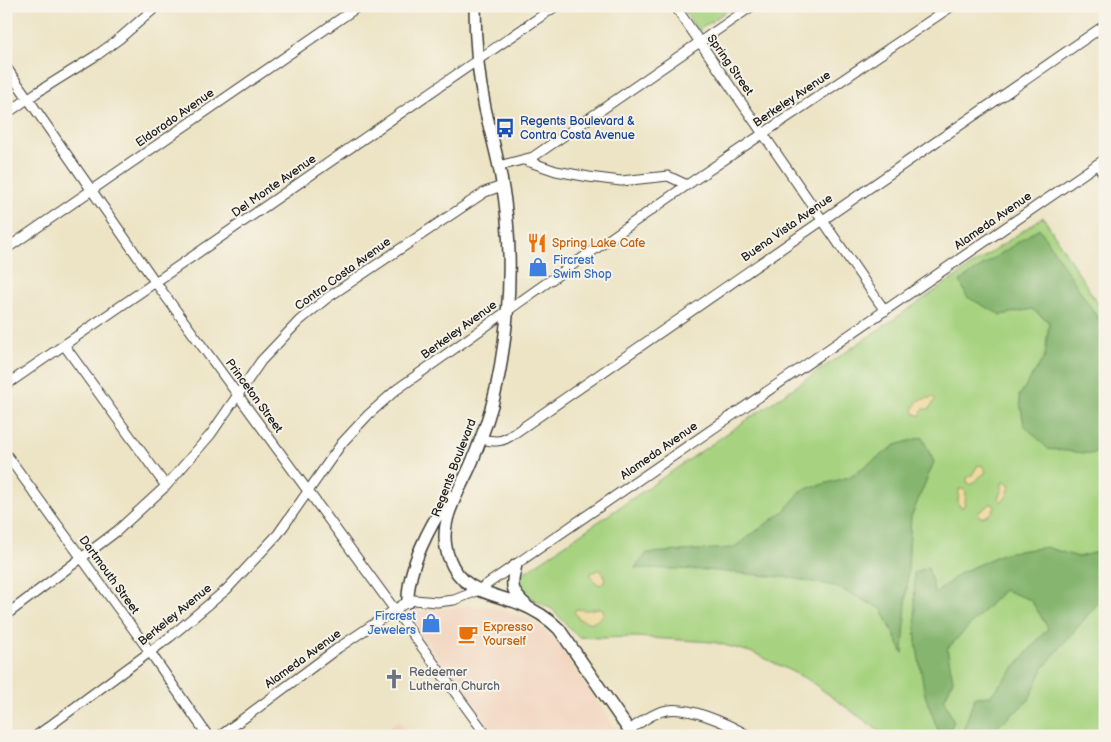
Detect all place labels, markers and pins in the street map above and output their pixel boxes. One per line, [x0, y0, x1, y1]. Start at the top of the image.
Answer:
place label: Regents Boulevard & Contra Costa Avenue [520, 114, 635, 143]
bus stop icon: Regents Boulevard & Contra Costa Avenue [494, 117, 516, 139]
restaurant icon: Spring Lake Cafe [526, 232, 548, 254]
place label: Spring Lake Cafe [552, 236, 645, 251]
place label: Fircrest Swim Shop [553, 253, 612, 282]
shop icon: Fircrest Swim Shop [527, 256, 549, 278]
place label: Fircrest Jewelers [368, 609, 416, 638]
shop icon: Fircrest Jewelers [420, 612, 442, 634]
place label: Expresso Yourself [482, 620, 534, 649]
cafe icon: Expresso Yourself [457, 623, 479, 645]
place label: Redeemer Lutheran Church [409, 665, 500, 694]
church icon: Redeemer Lutheran Church [383, 668, 405, 690]

